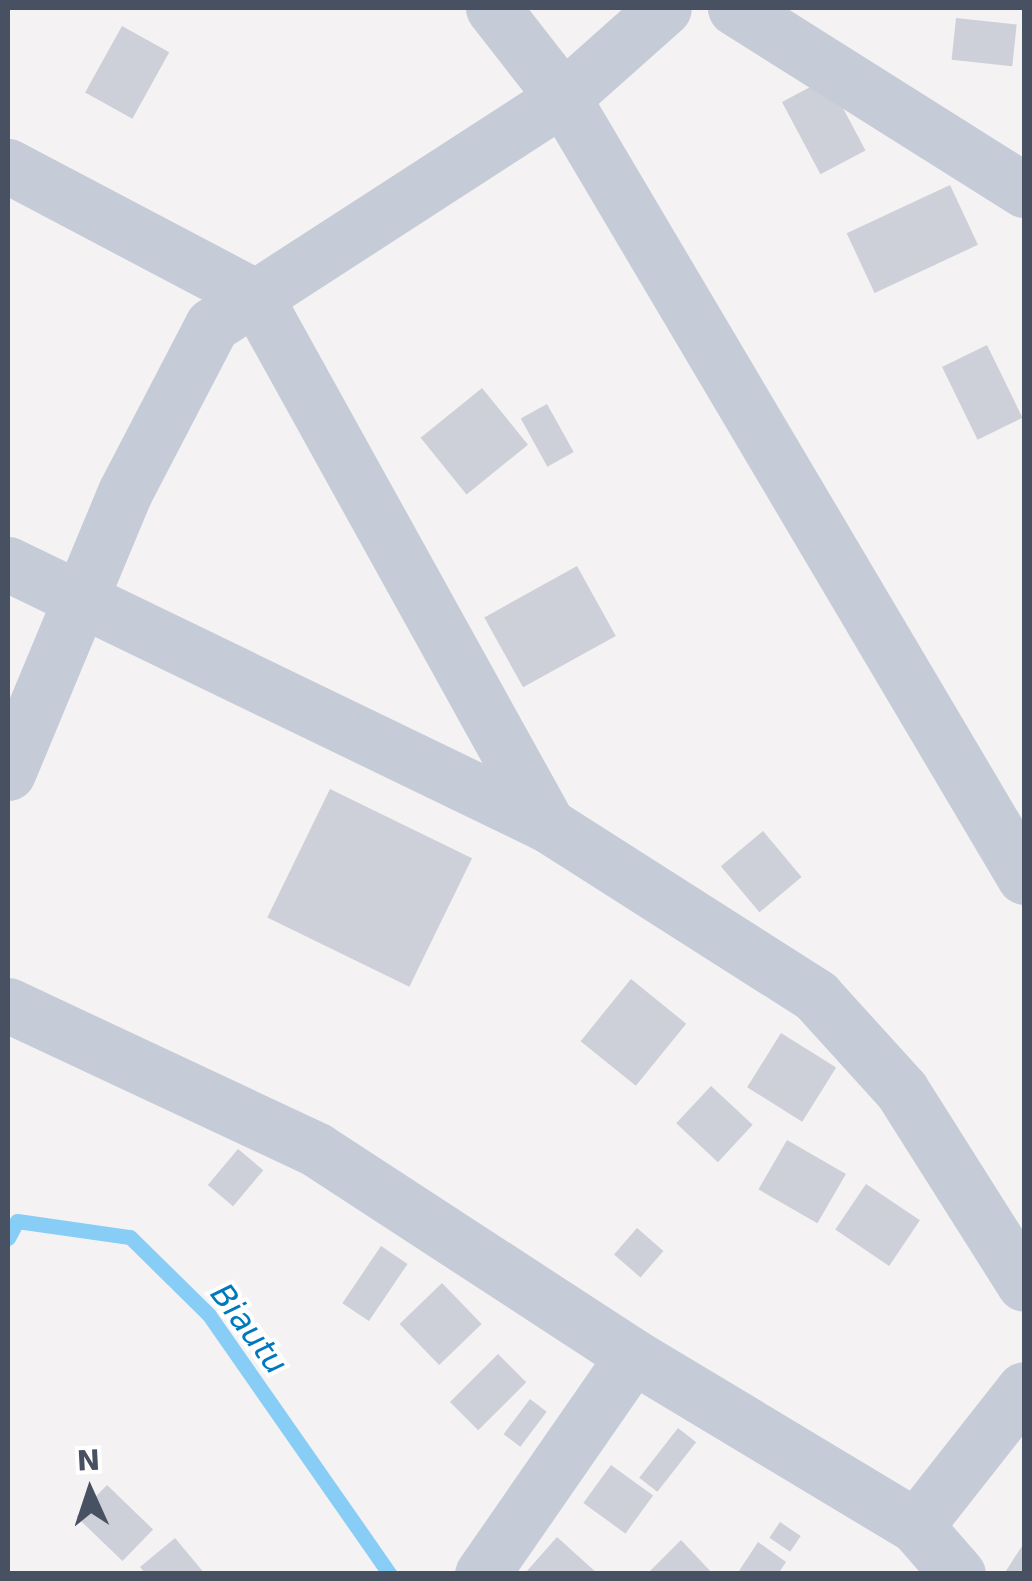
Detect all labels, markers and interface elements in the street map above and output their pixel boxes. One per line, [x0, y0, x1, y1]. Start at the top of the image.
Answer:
water label: Biautu [203, 1276, 295, 1382]
north arrow [40, 1441, 140, 1541]
text: N [76, 1443, 101, 1478]

